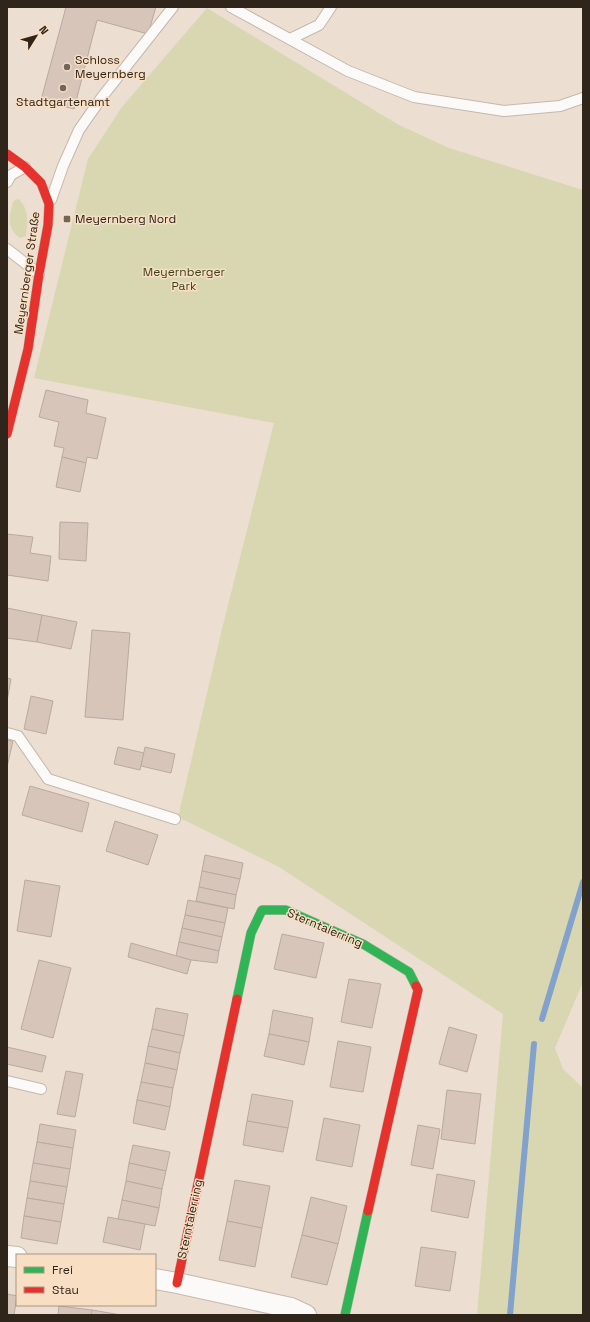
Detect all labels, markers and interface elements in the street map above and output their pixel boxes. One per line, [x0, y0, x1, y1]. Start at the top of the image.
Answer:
north arrow [16, 16, 56, 56]
text: N [36, 23, 52, 37]
place label: Schloss Meyernberg [75, 52, 146, 82]
marker: Schloss Meyernberg [62, 62, 72, 72]
marker: Stadtgartenamt [58, 83, 68, 93]
place label: Stadtgartenamt [16, 94, 110, 110]
street label: Meyernberger Straße [10, 210, 44, 336]
place label: Meyernberg Nord [75, 211, 176, 227]
marker: Meyernberg Nord [62, 214, 72, 224]
park label: Meyernberger Park [143, 264, 226, 294]
street label: Sterntalerring [285, 905, 365, 951]
street label: Sterntalerring [174, 1178, 206, 1260]
legend [16, 1254, 156, 1306]
text: Frei [52, 1262, 73, 1278]
text: Stau [52, 1282, 79, 1298]

